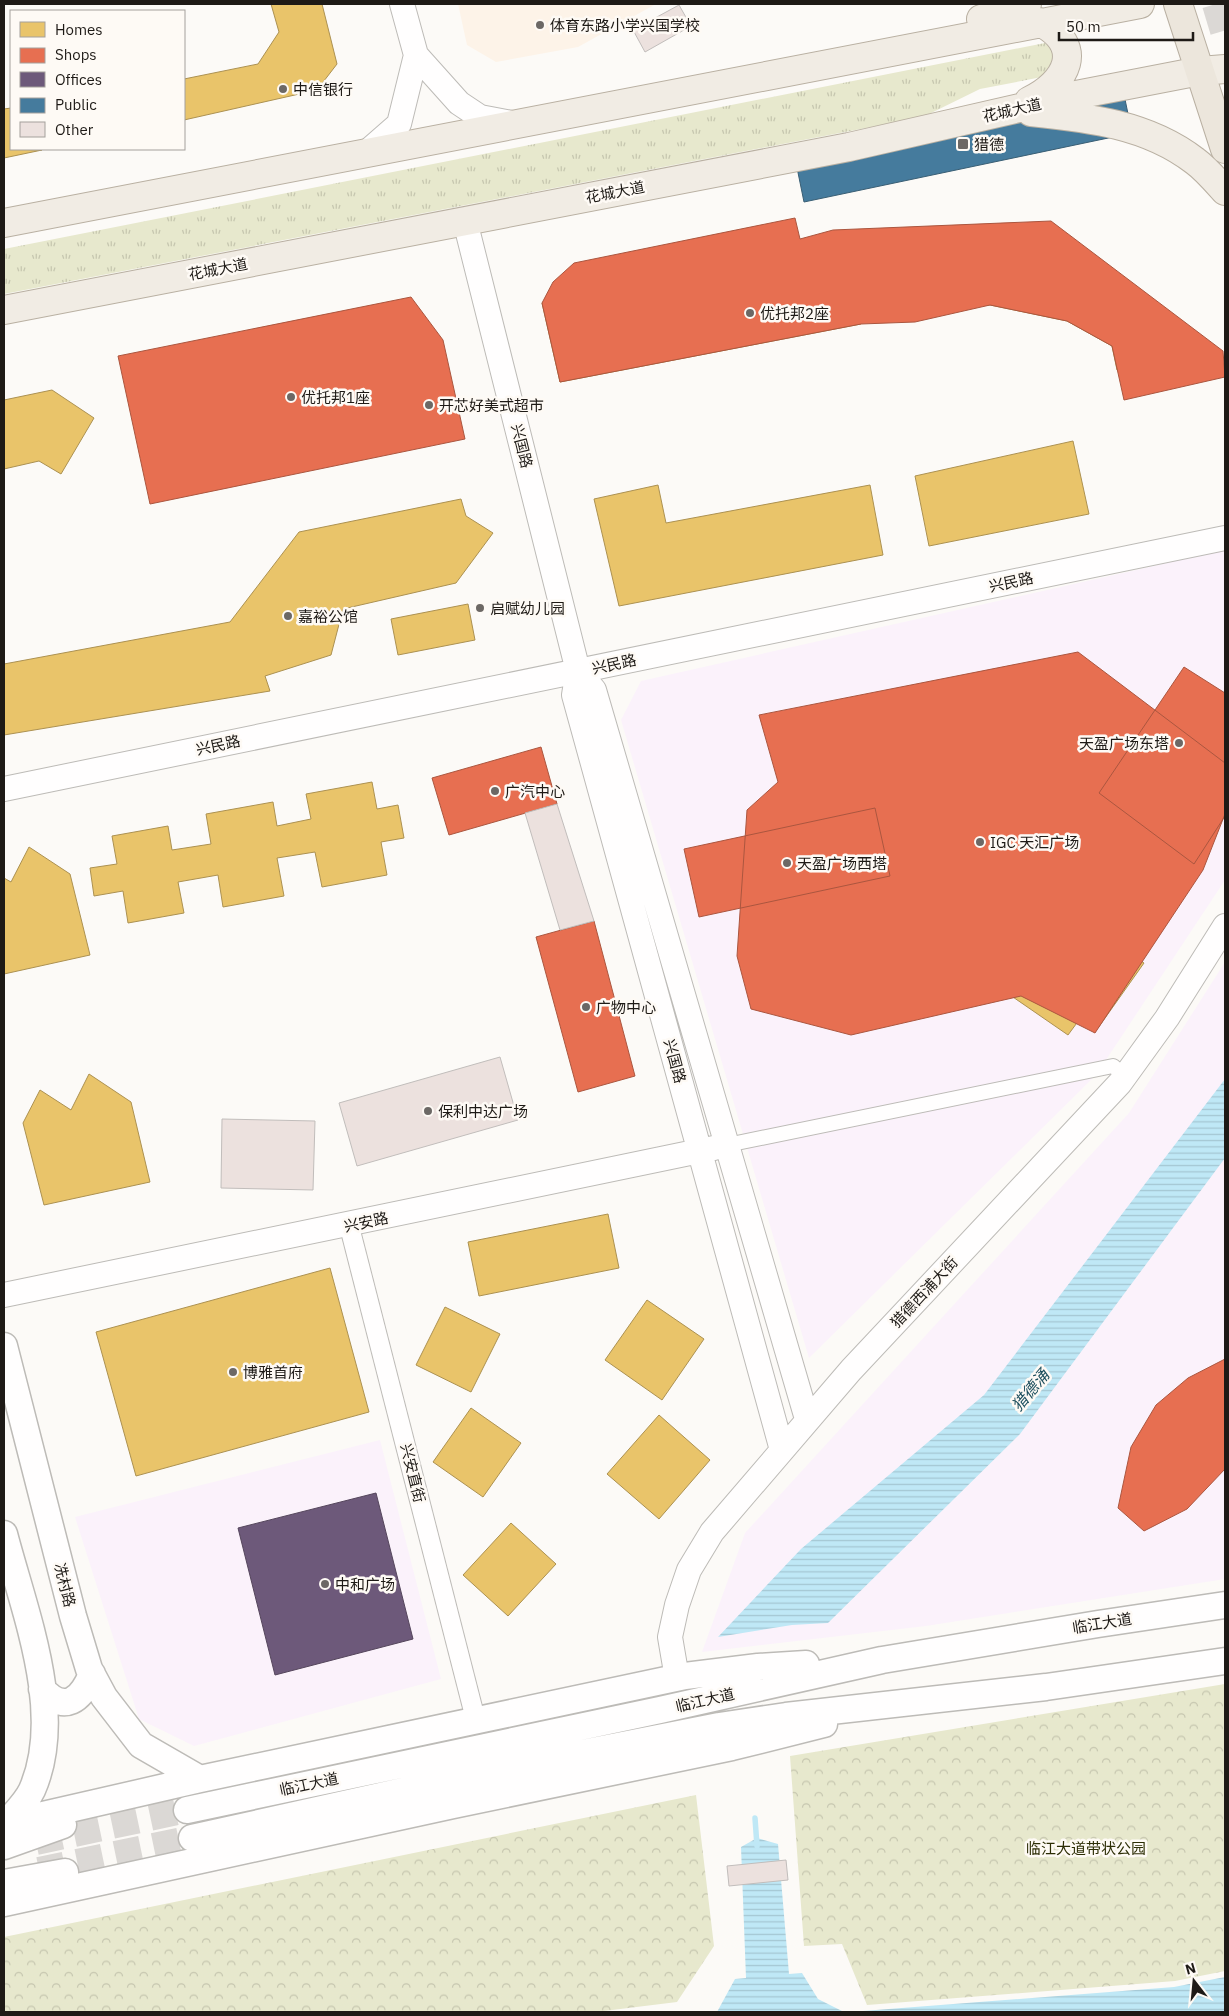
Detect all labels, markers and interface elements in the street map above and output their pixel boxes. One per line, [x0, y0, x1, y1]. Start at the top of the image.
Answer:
legend [10, 10, 185, 150]
scale bar [1059, 10, 1193, 42]
place label: 体育东路小学兴国学校 [550, 16, 700, 35]
text: 50 m [1066, 17, 1101, 36]
marker: 体育东路小学兴国学校 [534, 19, 546, 31]
text: Homes [55, 20, 103, 39]
text: Shops [55, 45, 97, 64]
text: Offices [55, 70, 102, 89]
place label: 中信银行 [293, 80, 353, 99]
marker: 中信银行 [277, 83, 289, 95]
street label: 花城大道 [981, 94, 1043, 126]
text: Public [55, 95, 97, 114]
text: Other [55, 120, 94, 139]
place label: 猎德 [974, 135, 1004, 154]
marker: 猎德 [956, 137, 970, 151]
street label: 花城大道 [584, 177, 646, 207]
street label: 花城大道 [187, 254, 249, 284]
place label: 优托邦2座 [760, 304, 829, 323]
marker: 优托邦2座 [744, 307, 756, 319]
place label: 优托邦1座 [301, 388, 370, 407]
marker: 优托邦1座 [285, 391, 297, 403]
place label: 开芯好美式超市 [439, 396, 544, 415]
marker: 开芯好美式超市 [423, 399, 435, 411]
street label: 兴国路 [507, 422, 537, 470]
street label: 兴民路 [987, 568, 1035, 596]
place label: 启赋幼儿园 [490, 599, 565, 618]
marker: 启赋幼儿园 [474, 602, 486, 614]
place label: 嘉裕公馆 [298, 607, 358, 626]
marker: 嘉裕公馆 [282, 610, 294, 622]
street label: 兴民路 [590, 650, 638, 678]
street label: 兴民路 [194, 731, 242, 759]
place label: 天盈广场东塔 [1079, 734, 1169, 753]
marker: 天盈广场东塔 [1173, 737, 1185, 749]
place label: 广汽中心 [505, 782, 565, 801]
marker: 广汽中心 [489, 785, 501, 797]
place label: IGC 天汇广场 [990, 833, 1079, 852]
marker: IGC 天汇广场 [974, 836, 986, 848]
place label: 天盈广场西塔 [797, 854, 887, 873]
marker: 天盈广场西塔 [781, 857, 793, 869]
place label: 广物中心 [596, 998, 656, 1017]
marker: 广物中心 [580, 1001, 592, 1013]
street label: 兴国路 [660, 1037, 690, 1085]
place label: 保利中达广场 [438, 1102, 528, 1121]
marker: 保利中达广场 [422, 1105, 434, 1117]
street label: 兴安路 [342, 1208, 390, 1236]
street label: 猎德西浦大街 [886, 1253, 962, 1331]
place label: 博雅首府 [243, 1363, 303, 1382]
water label: 猎德涌 [1007, 1364, 1054, 1415]
marker: 博雅首府 [227, 1366, 239, 1378]
street label: 兴安直街 [397, 1442, 429, 1504]
street label: 冼村路 [50, 1561, 80, 1609]
place label: 中和广场 [335, 1575, 395, 1594]
marker: 中和广场 [319, 1578, 331, 1590]
street label: 临江大道 [1071, 1609, 1133, 1637]
street label: 临江大道 [674, 1684, 736, 1716]
street label: 临江大道 [278, 1768, 340, 1800]
park label: 临江大道带状公园 [1026, 1839, 1146, 1858]
north arrow [1169, 1956, 1219, 2006]
text: N [1183, 1958, 1198, 1979]

